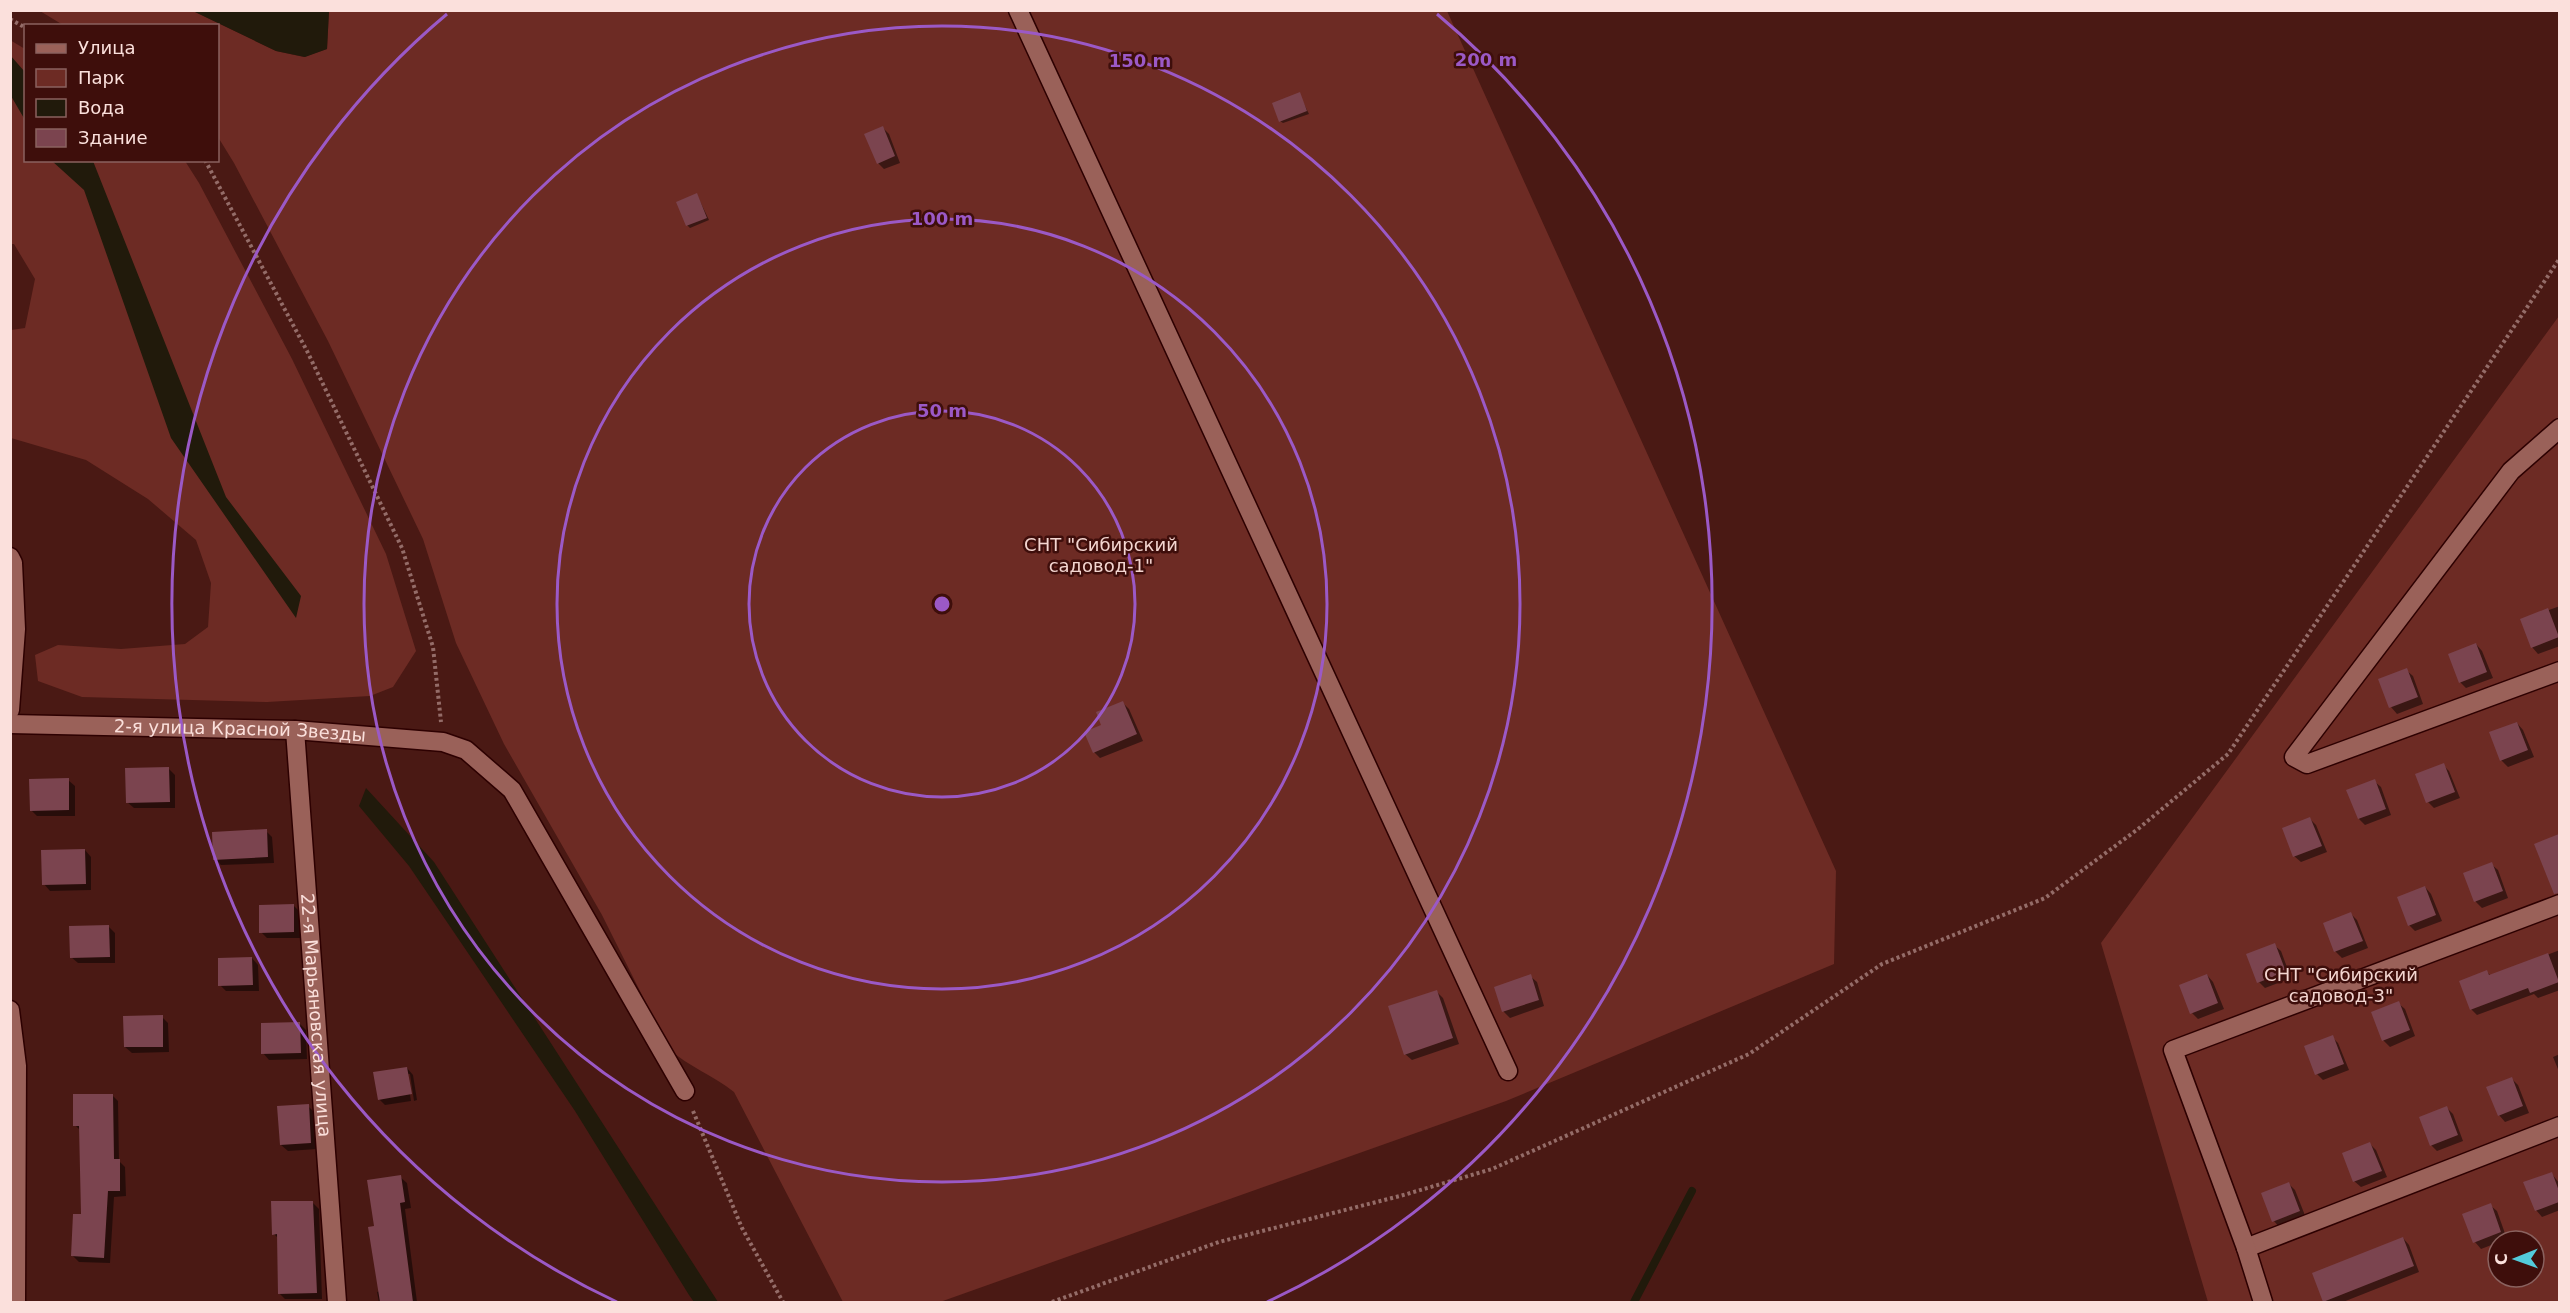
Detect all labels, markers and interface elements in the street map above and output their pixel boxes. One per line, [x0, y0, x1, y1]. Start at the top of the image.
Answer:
legend [24, 24, 219, 162]
text: Улица [78, 37, 135, 58]
text: 200 m [1455, 49, 1517, 70]
text: 150 m [1109, 50, 1171, 71]
text: Парк [78, 67, 125, 88]
text: Вода [78, 97, 125, 118]
text: Здание [78, 127, 148, 148]
text: 100 m [911, 208, 973, 229]
text: 50 m [917, 400, 967, 421]
park label: СНТ "Сибирский садовод-1" [1024, 534, 1178, 576]
centre of rings [932, 594, 952, 614]
street label: 2-я улица Красной Звезды [114, 715, 367, 746]
street label: 22-я Марьяновская улица [297, 893, 336, 1138]
park label: СНТ "Сибирский садовод-3" [2264, 964, 2418, 1006]
north arrow [2486, 1229, 2546, 1289]
text: С [2492, 1253, 2511, 1265]

